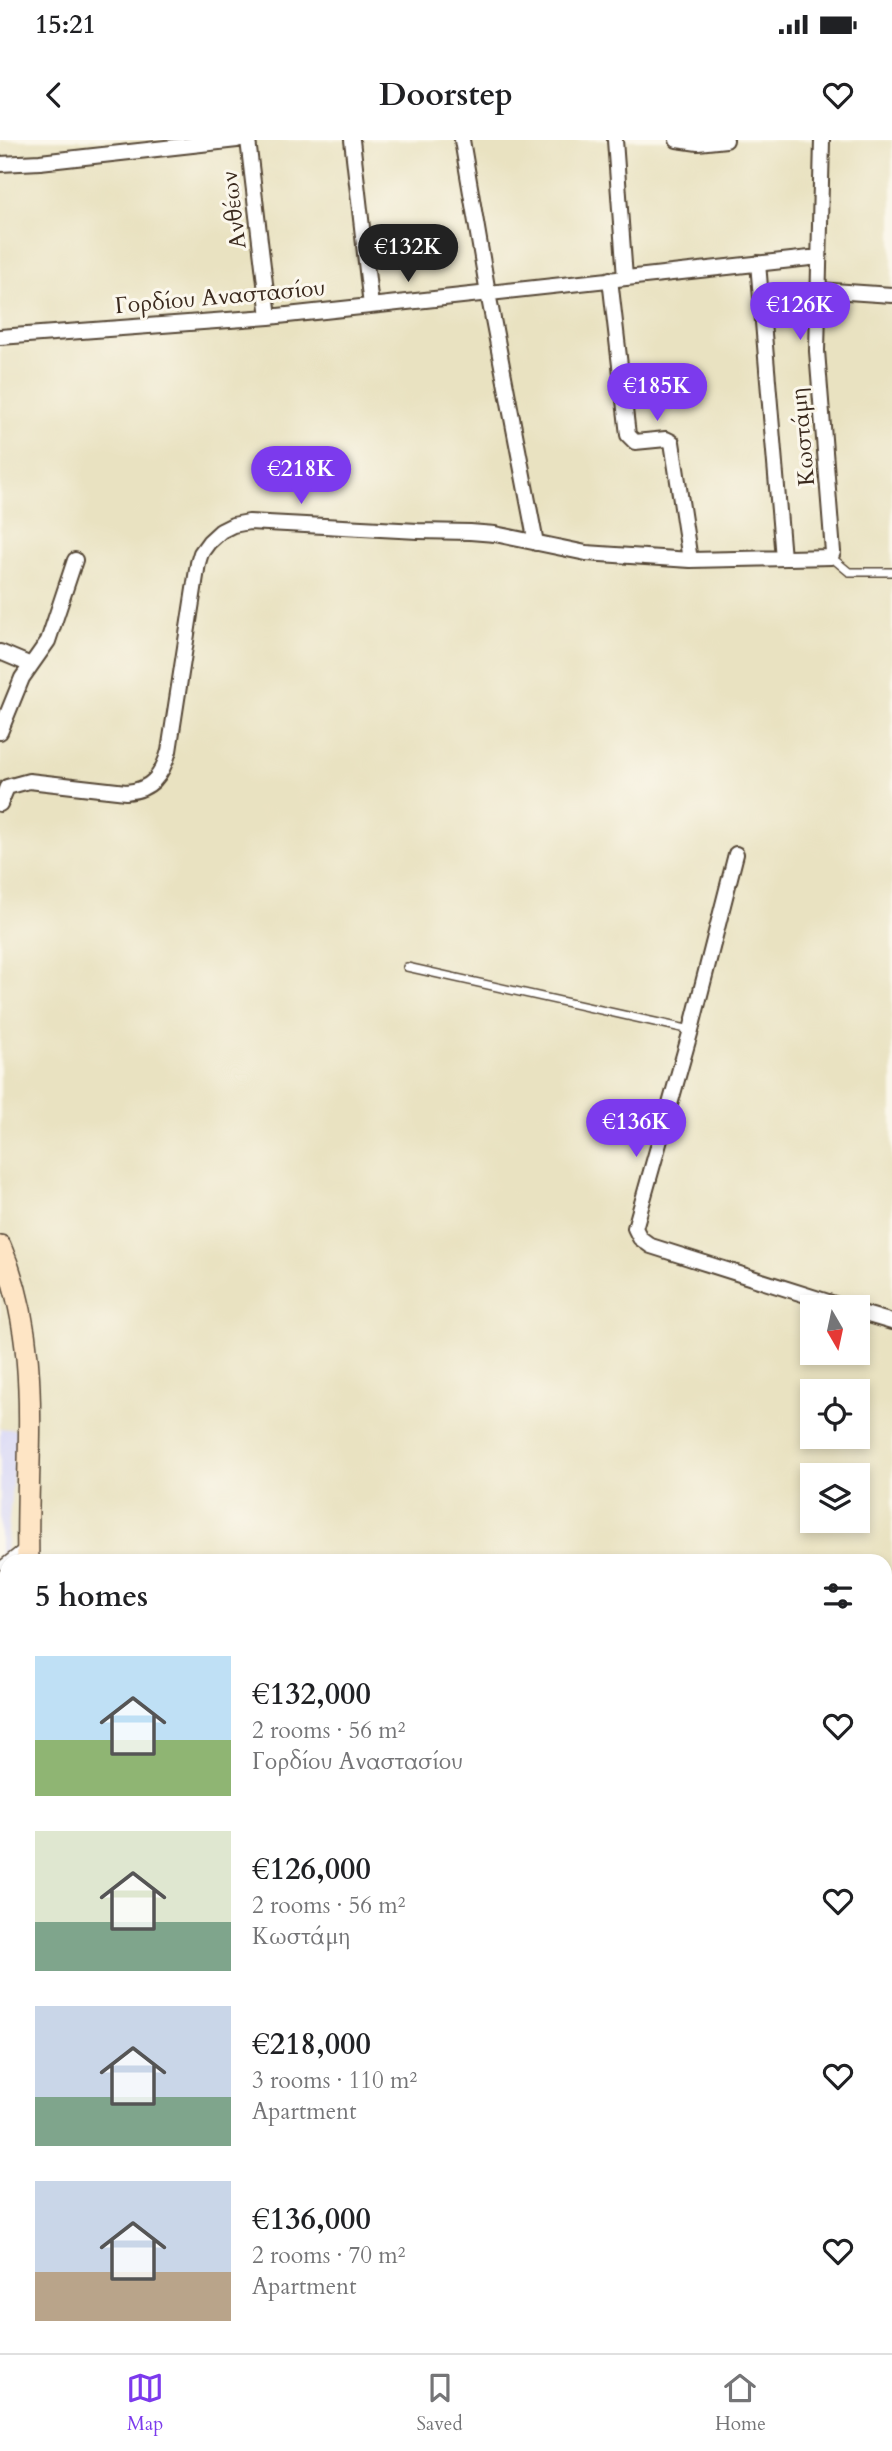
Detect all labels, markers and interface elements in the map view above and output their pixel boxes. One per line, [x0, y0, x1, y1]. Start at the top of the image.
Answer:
text: 15:21 [35, 7, 96, 42]
text: Doorstep [379, 73, 513, 117]
icon: back [35, 76, 73, 114]
icon: heart [819, 76, 857, 114]
street label: Ανθέων [213, 169, 254, 251]
pin: €132K [359, 225, 457, 284]
text: €132K [374, 231, 442, 262]
street label: Γορδίου Αναστασίου [114, 272, 327, 321]
pin: €126K [751, 282, 849, 342]
text: €126K [766, 289, 834, 320]
pin: €185K [608, 364, 706, 423]
text: €185K [623, 370, 691, 401]
street label: Κωστάμη [783, 387, 822, 487]
pin: €218K [252, 446, 350, 506]
text: €218K [267, 453, 335, 484]
pin: €136K [587, 1100, 685, 1159]
text: €136K [602, 1106, 670, 1137]
north arrow [800, 1295, 870, 1365]
map controls [800, 1295, 870, 1533]
button: locate [800, 1379, 870, 1449]
button: layers [800, 1463, 870, 1533]
text: 5 homes [35, 1576, 148, 1617]
icon: filters [819, 1577, 857, 1615]
text: €132,000 [252, 1674, 371, 1715]
icon: home [91, 1684, 175, 1768]
icon: heart [819, 1707, 857, 1745]
text: 2 rooms · 56 m² [252, 1715, 405, 1746]
text: Γορδίου Αναστασίου [252, 1746, 463, 1777]
text: €126,000 [252, 1849, 371, 1890]
icon: home [91, 1859, 175, 1943]
icon: heart [819, 1882, 857, 1920]
text: 2 rooms · 56 m² [252, 1890, 405, 1921]
text: Κωστάμη [252, 1921, 350, 1952]
text: €218,000 [252, 2024, 371, 2065]
icon: home [91, 2034, 175, 2118]
icon: heart [819, 2057, 857, 2095]
text: 3 rooms · 110 m² [252, 2065, 417, 2096]
text: Apartment [252, 2096, 356, 2127]
text: €136,000 [252, 2199, 371, 2240]
icon: home [91, 2209, 175, 2293]
icon: heart [819, 2232, 857, 2270]
text: 2 rooms · 70 m² [252, 2240, 405, 2271]
text: Apartment [252, 2271, 356, 2302]
tab: Map [126, 2369, 164, 2437]
tab: Saved [417, 2369, 463, 2437]
tab: Home [715, 2369, 766, 2437]

